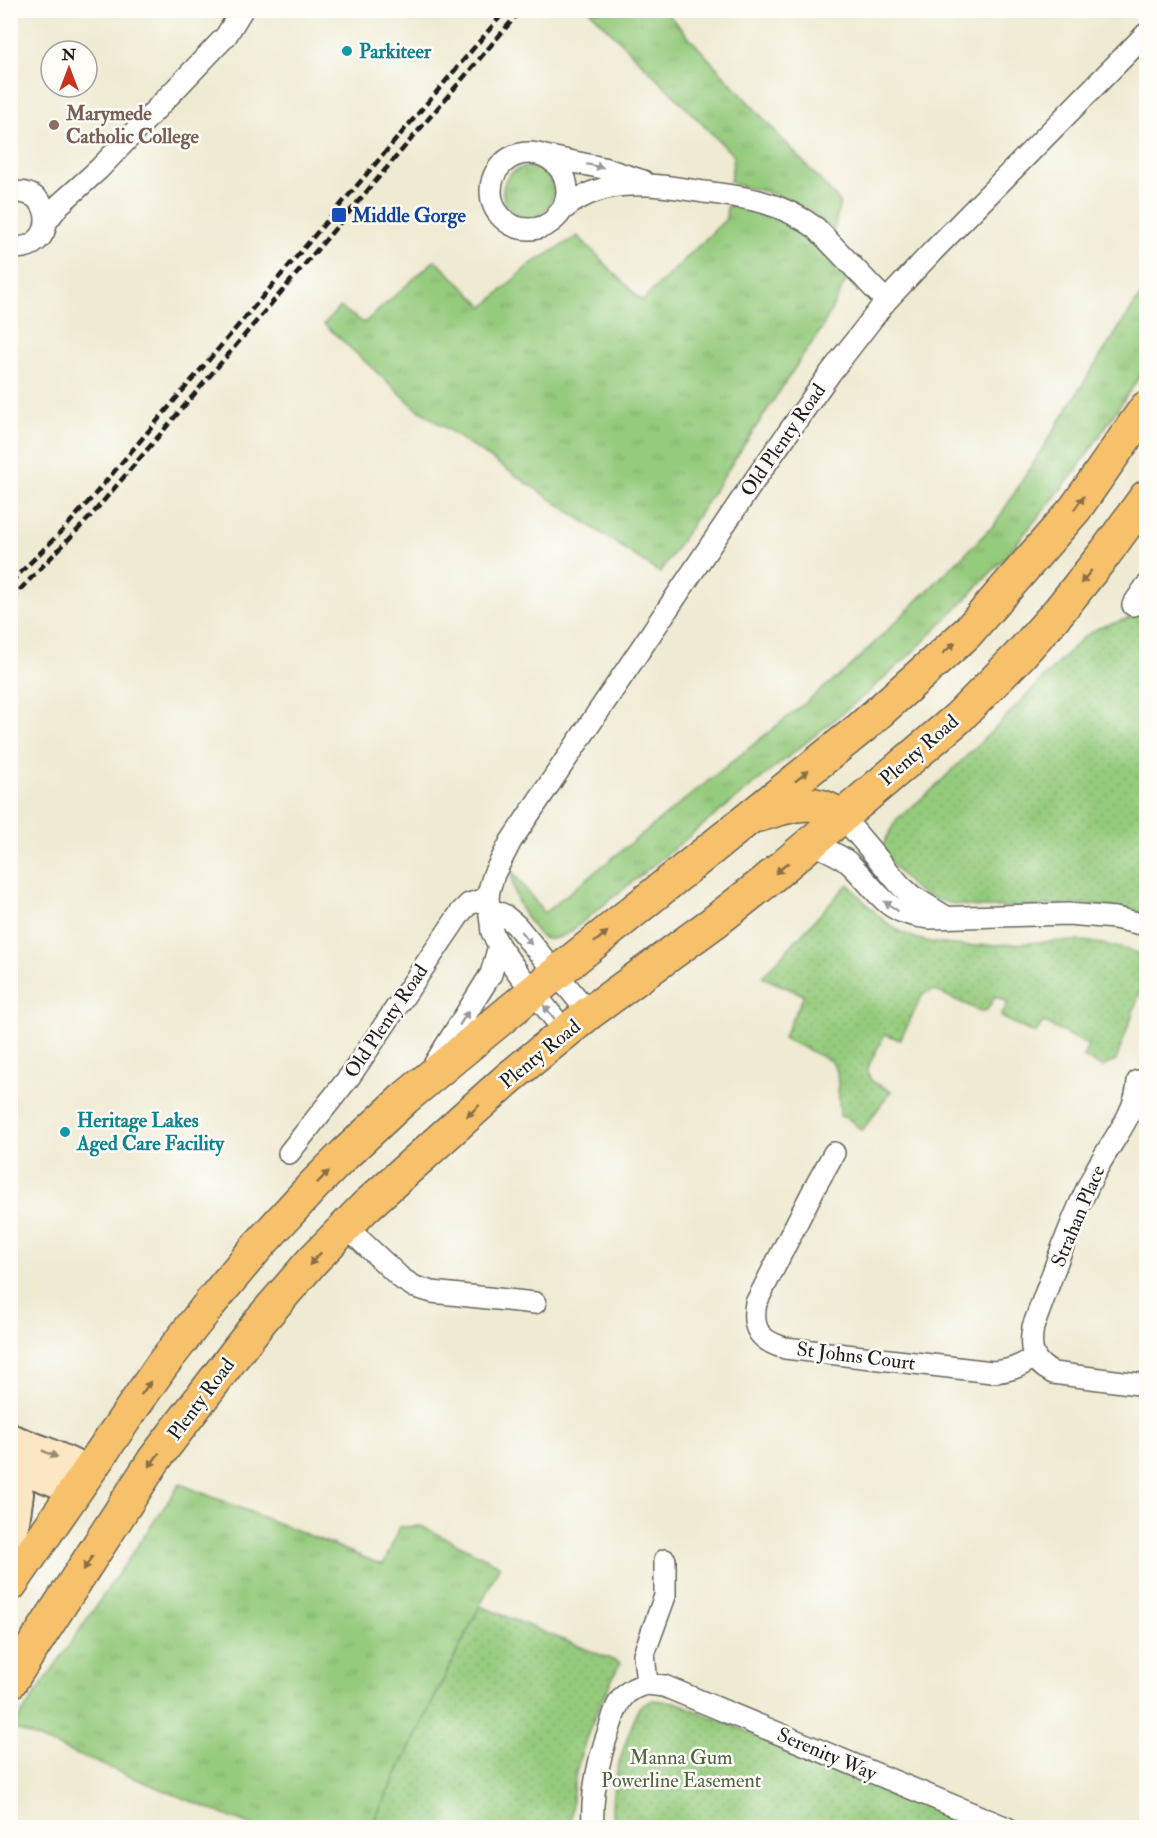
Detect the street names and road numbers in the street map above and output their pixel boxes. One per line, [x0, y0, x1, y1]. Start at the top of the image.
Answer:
street label: Old Plenty Road [735, 379, 831, 501]
street label: Plenty Road [874, 709, 964, 791]
street label: Old Plenty Road [339, 959, 433, 1083]
street label: Plenty Road [495, 1014, 586, 1094]
street label: Strahan Place [1045, 1161, 1111, 1271]
street label: St Johns Court [795, 1336, 917, 1376]
street label: Plenty Road [162, 1353, 240, 1445]
street label: Serenity Way [773, 1722, 882, 1787]

